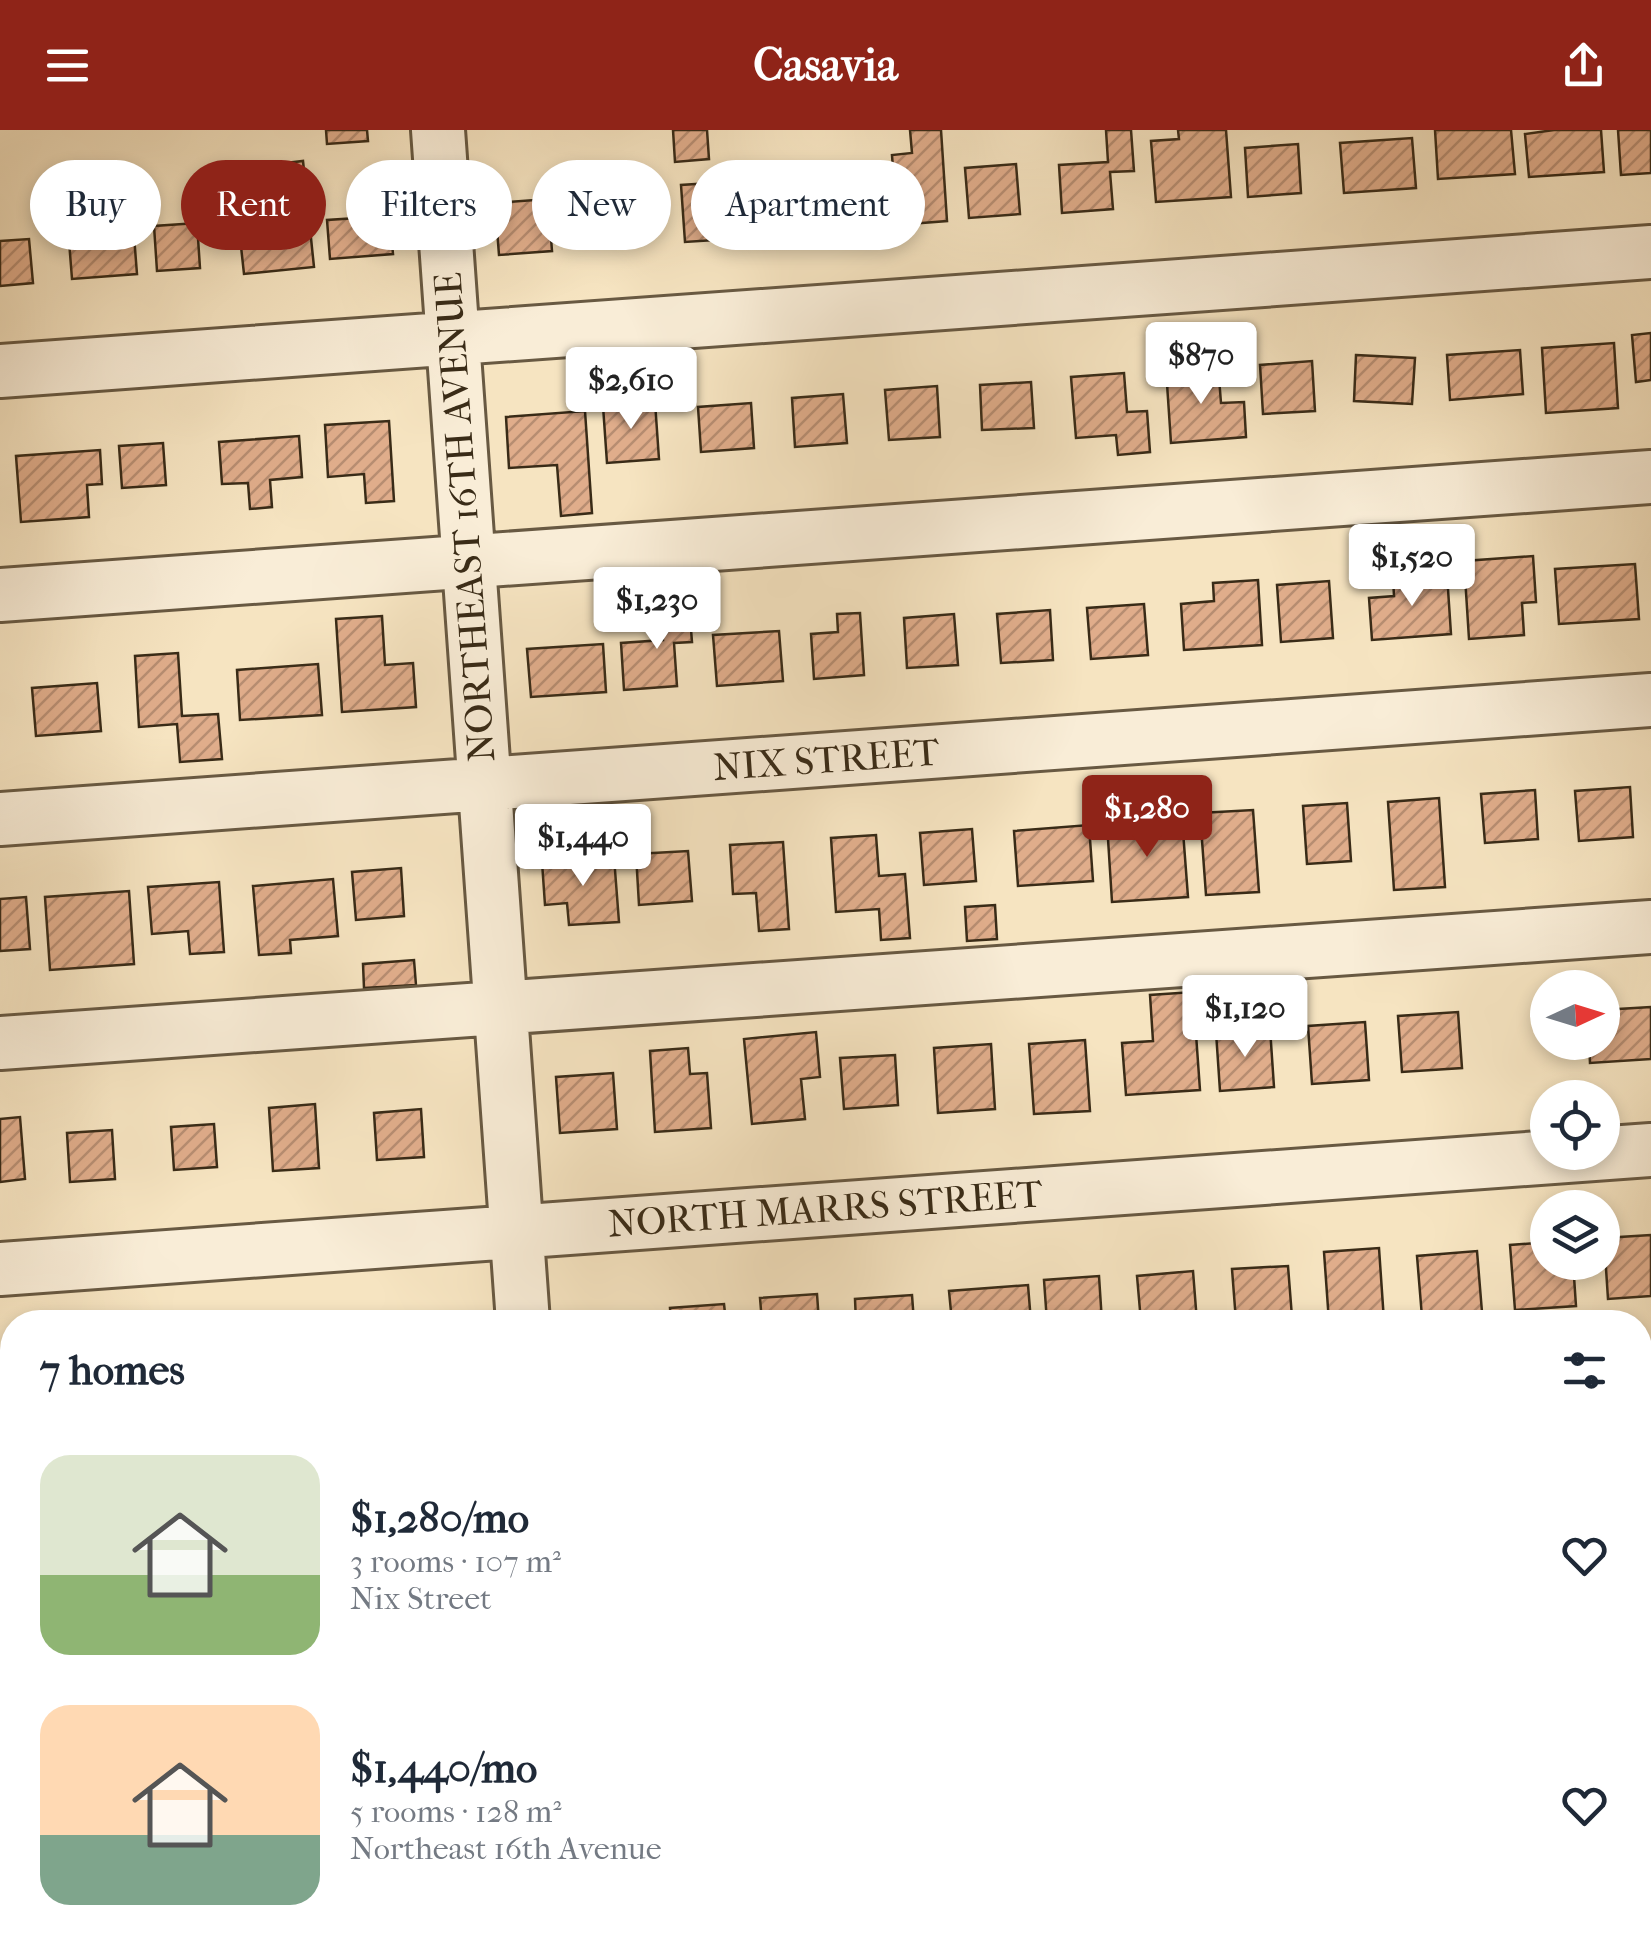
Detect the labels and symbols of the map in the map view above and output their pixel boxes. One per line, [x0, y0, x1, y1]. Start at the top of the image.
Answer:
street label: NORTHEAST 16TH AVENUE [425, 271, 505, 763]
pin: $870 [1142, 322, 1260, 407]
pin: $2,610 [550, 347, 712, 432]
pin: $1,520 [1331, 524, 1493, 609]
pin: $1,230 [576, 567, 738, 652]
street label: NIX STREET [712, 730, 941, 790]
pin: $1,280 [1066, 775, 1228, 860]
pin: $1,440 [502, 804, 664, 889]
north arrow [1530, 970, 1620, 1060]
pin: $1,120 [1164, 975, 1326, 1060]
street label: NORTH MARRS STREET [606, 1171, 1044, 1247]

